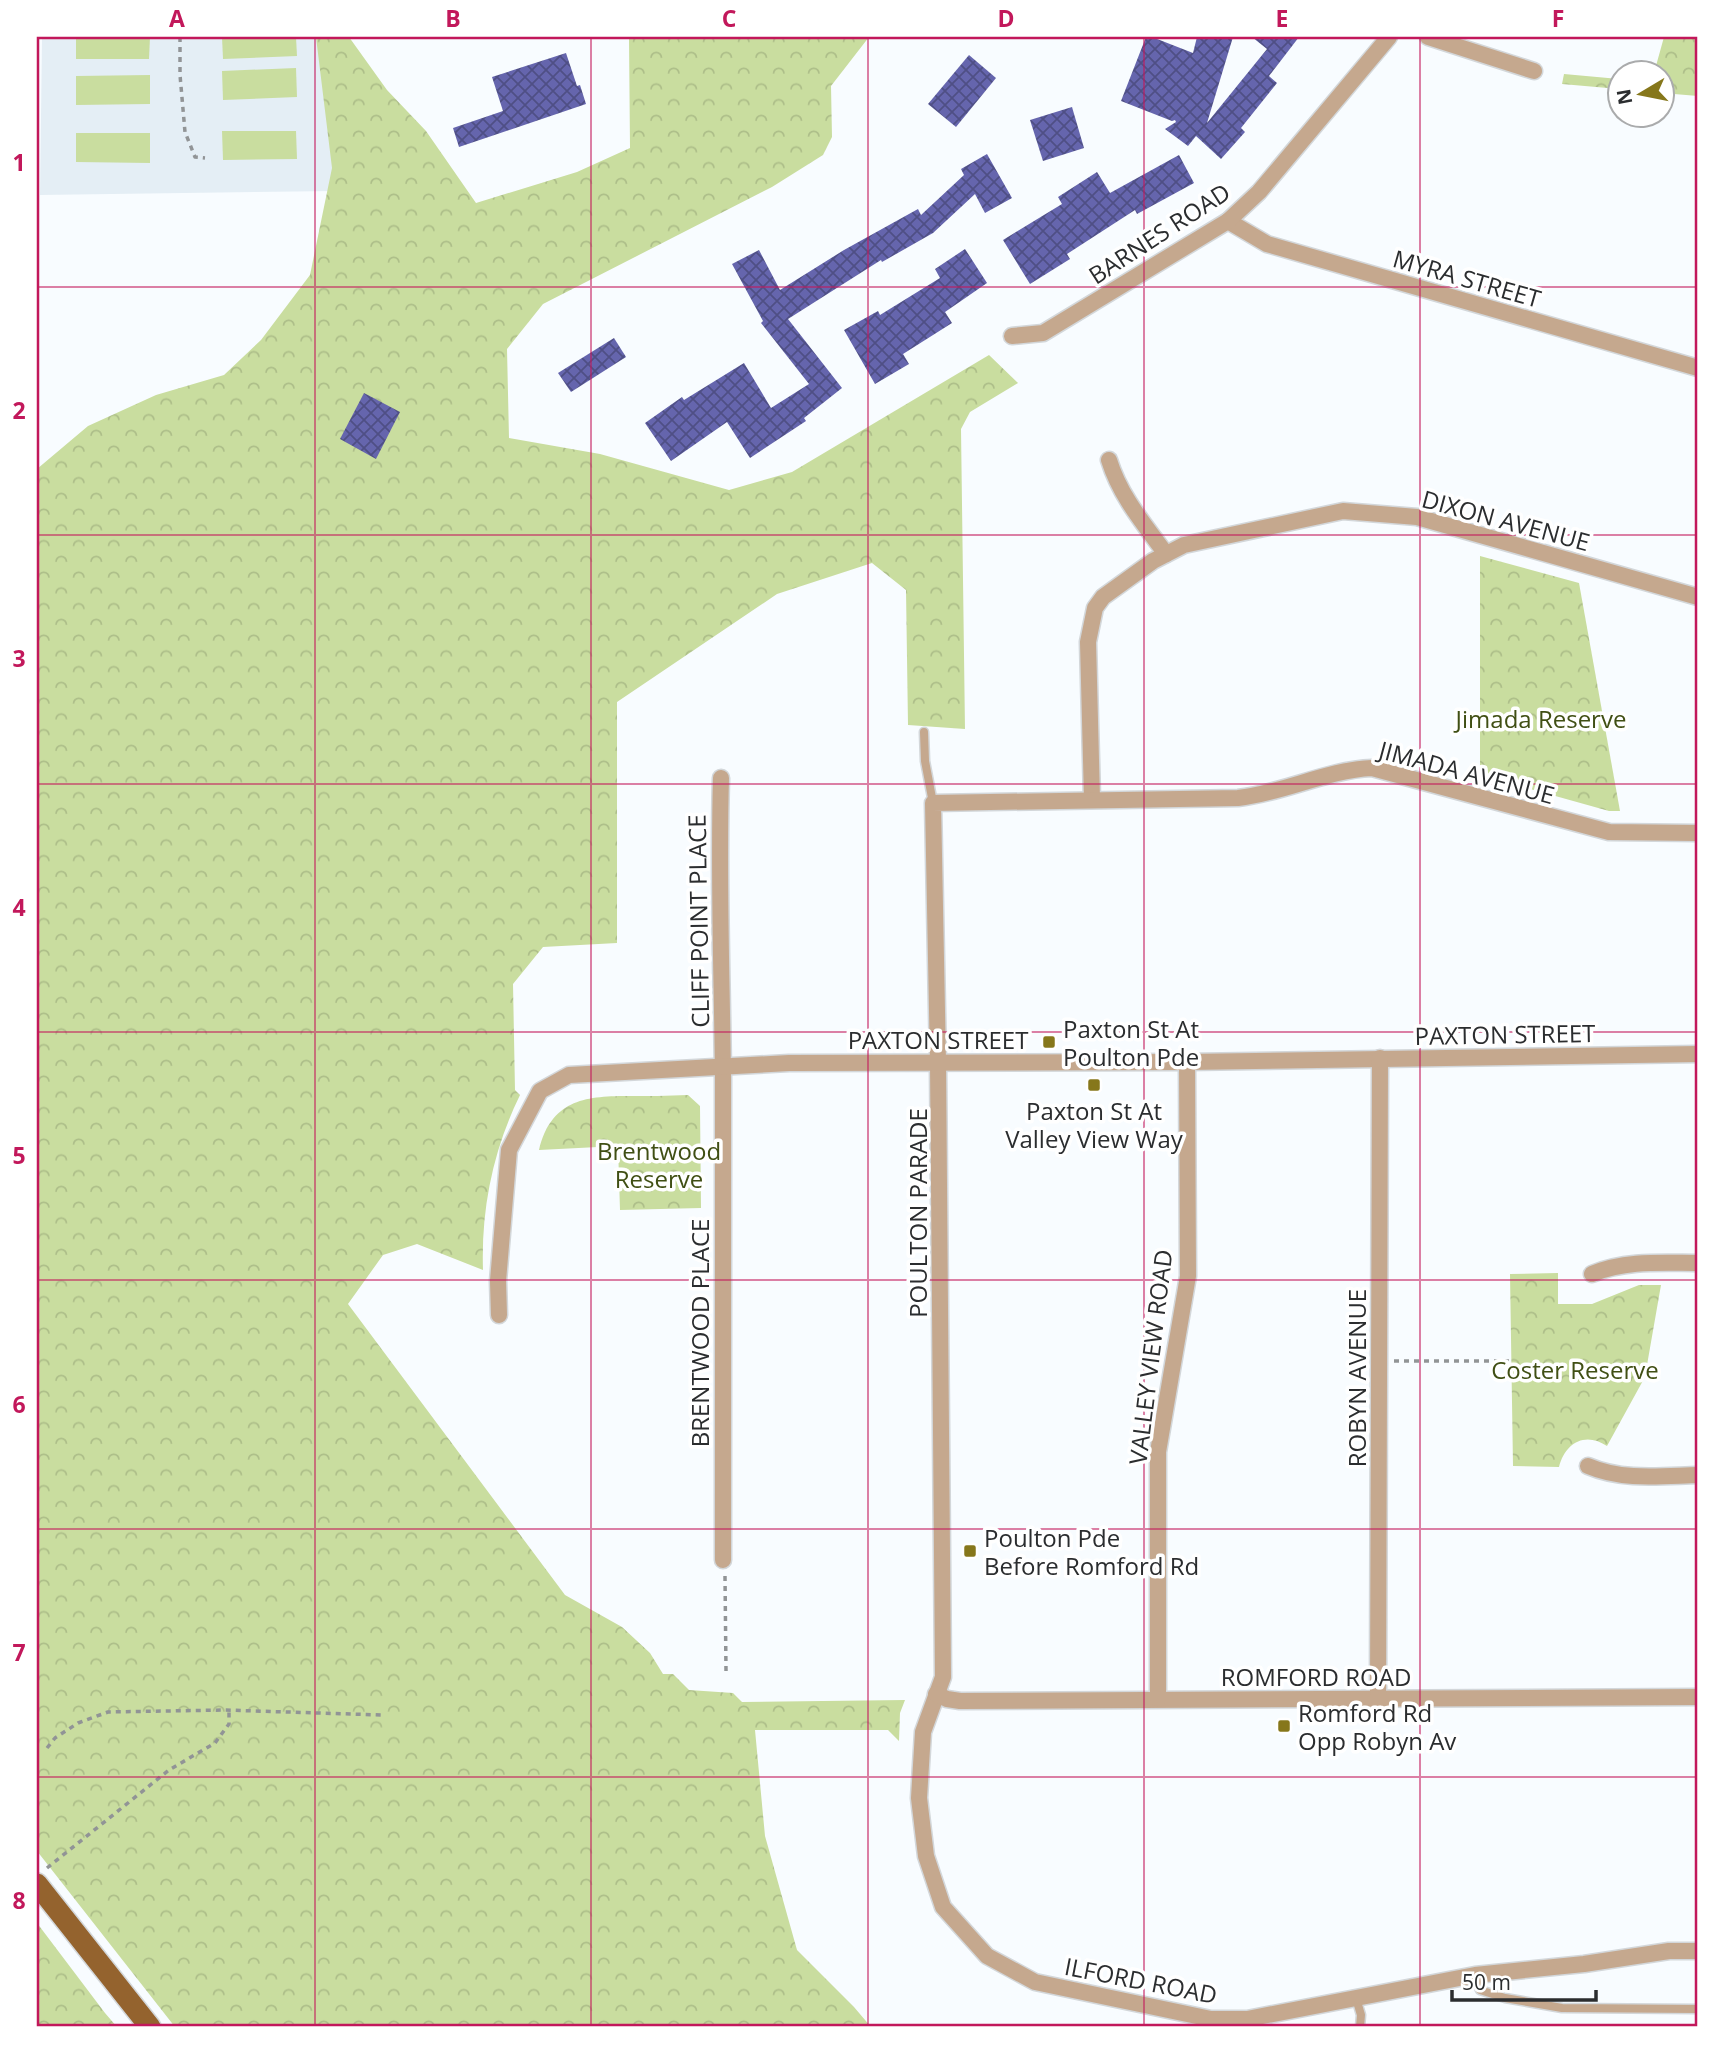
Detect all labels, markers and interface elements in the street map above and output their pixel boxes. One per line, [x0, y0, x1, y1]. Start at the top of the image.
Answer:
text: A [169, 2, 185, 34]
text: B [445, 2, 461, 34]
text: C [722, 2, 736, 34]
text: D [997, 2, 1015, 34]
text: E [1276, 2, 1288, 34]
text: F [1552, 2, 1564, 34]
north arrow [1606, 60, 1676, 130]
text: N [1610, 87, 1638, 107]
text: 1 [12, 146, 26, 178]
street label: BARNES ROAD [1082, 175, 1236, 291]
street label: MYRA STREET [1389, 241, 1545, 315]
text: 2 [12, 394, 26, 426]
street label: DIXON AVENUE [1418, 482, 1594, 558]
text: 3 [12, 642, 26, 674]
park label: Jimada Reserve [1454, 702, 1626, 735]
street label: JIMADA AVENUE [1374, 732, 1558, 811]
street label: CLIFF POINT PLACE [680, 814, 716, 1028]
text: 4 [12, 891, 26, 923]
place label: Paxton St At Poulton Pde [1063, 1012, 1199, 1073]
street label: PAXTON STREET [1414, 1016, 1596, 1052]
street label: PAXTON STREET [848, 1023, 1028, 1056]
marker: Paxton St At Poulton Pde [1041, 1034, 1057, 1050]
marker: Paxton St At Valley View Way [1086, 1077, 1102, 1093]
place label: Paxton St At Valley View Way [1005, 1094, 1184, 1155]
street label: POULTON PARADE [901, 1108, 934, 1318]
park label: Brentwood Reserve [597, 1134, 721, 1195]
text: 5 [12, 1139, 26, 1171]
street label: BRENTWOOD PLACE [683, 1219, 716, 1447]
street label: VALLEY VIEW ROAD [1120, 1248, 1180, 1466]
street label: ROBYN AVENUE [1340, 1289, 1373, 1467]
park label: Coster Reserve [1491, 1353, 1659, 1386]
text: 6 [12, 1388, 26, 1420]
place label: Poulton Pde Before Romford Rd [984, 1521, 1199, 1582]
marker: Poulton Pde Before Romford Rd [962, 1543, 978, 1559]
text: 7 [12, 1636, 26, 1668]
street label: ROMFORD ROAD [1221, 1660, 1411, 1693]
place label: Romford Rd Opp Robyn Av [1298, 1696, 1456, 1757]
marker: Romford Rd Opp Robyn Av [1276, 1718, 1292, 1734]
text: 8 [12, 1884, 26, 1916]
street label: ILFORD ROAD [1062, 1949, 1220, 2011]
scale bar [1452, 1959, 1595, 2003]
text: 50 m [1462, 1968, 1511, 1996]

